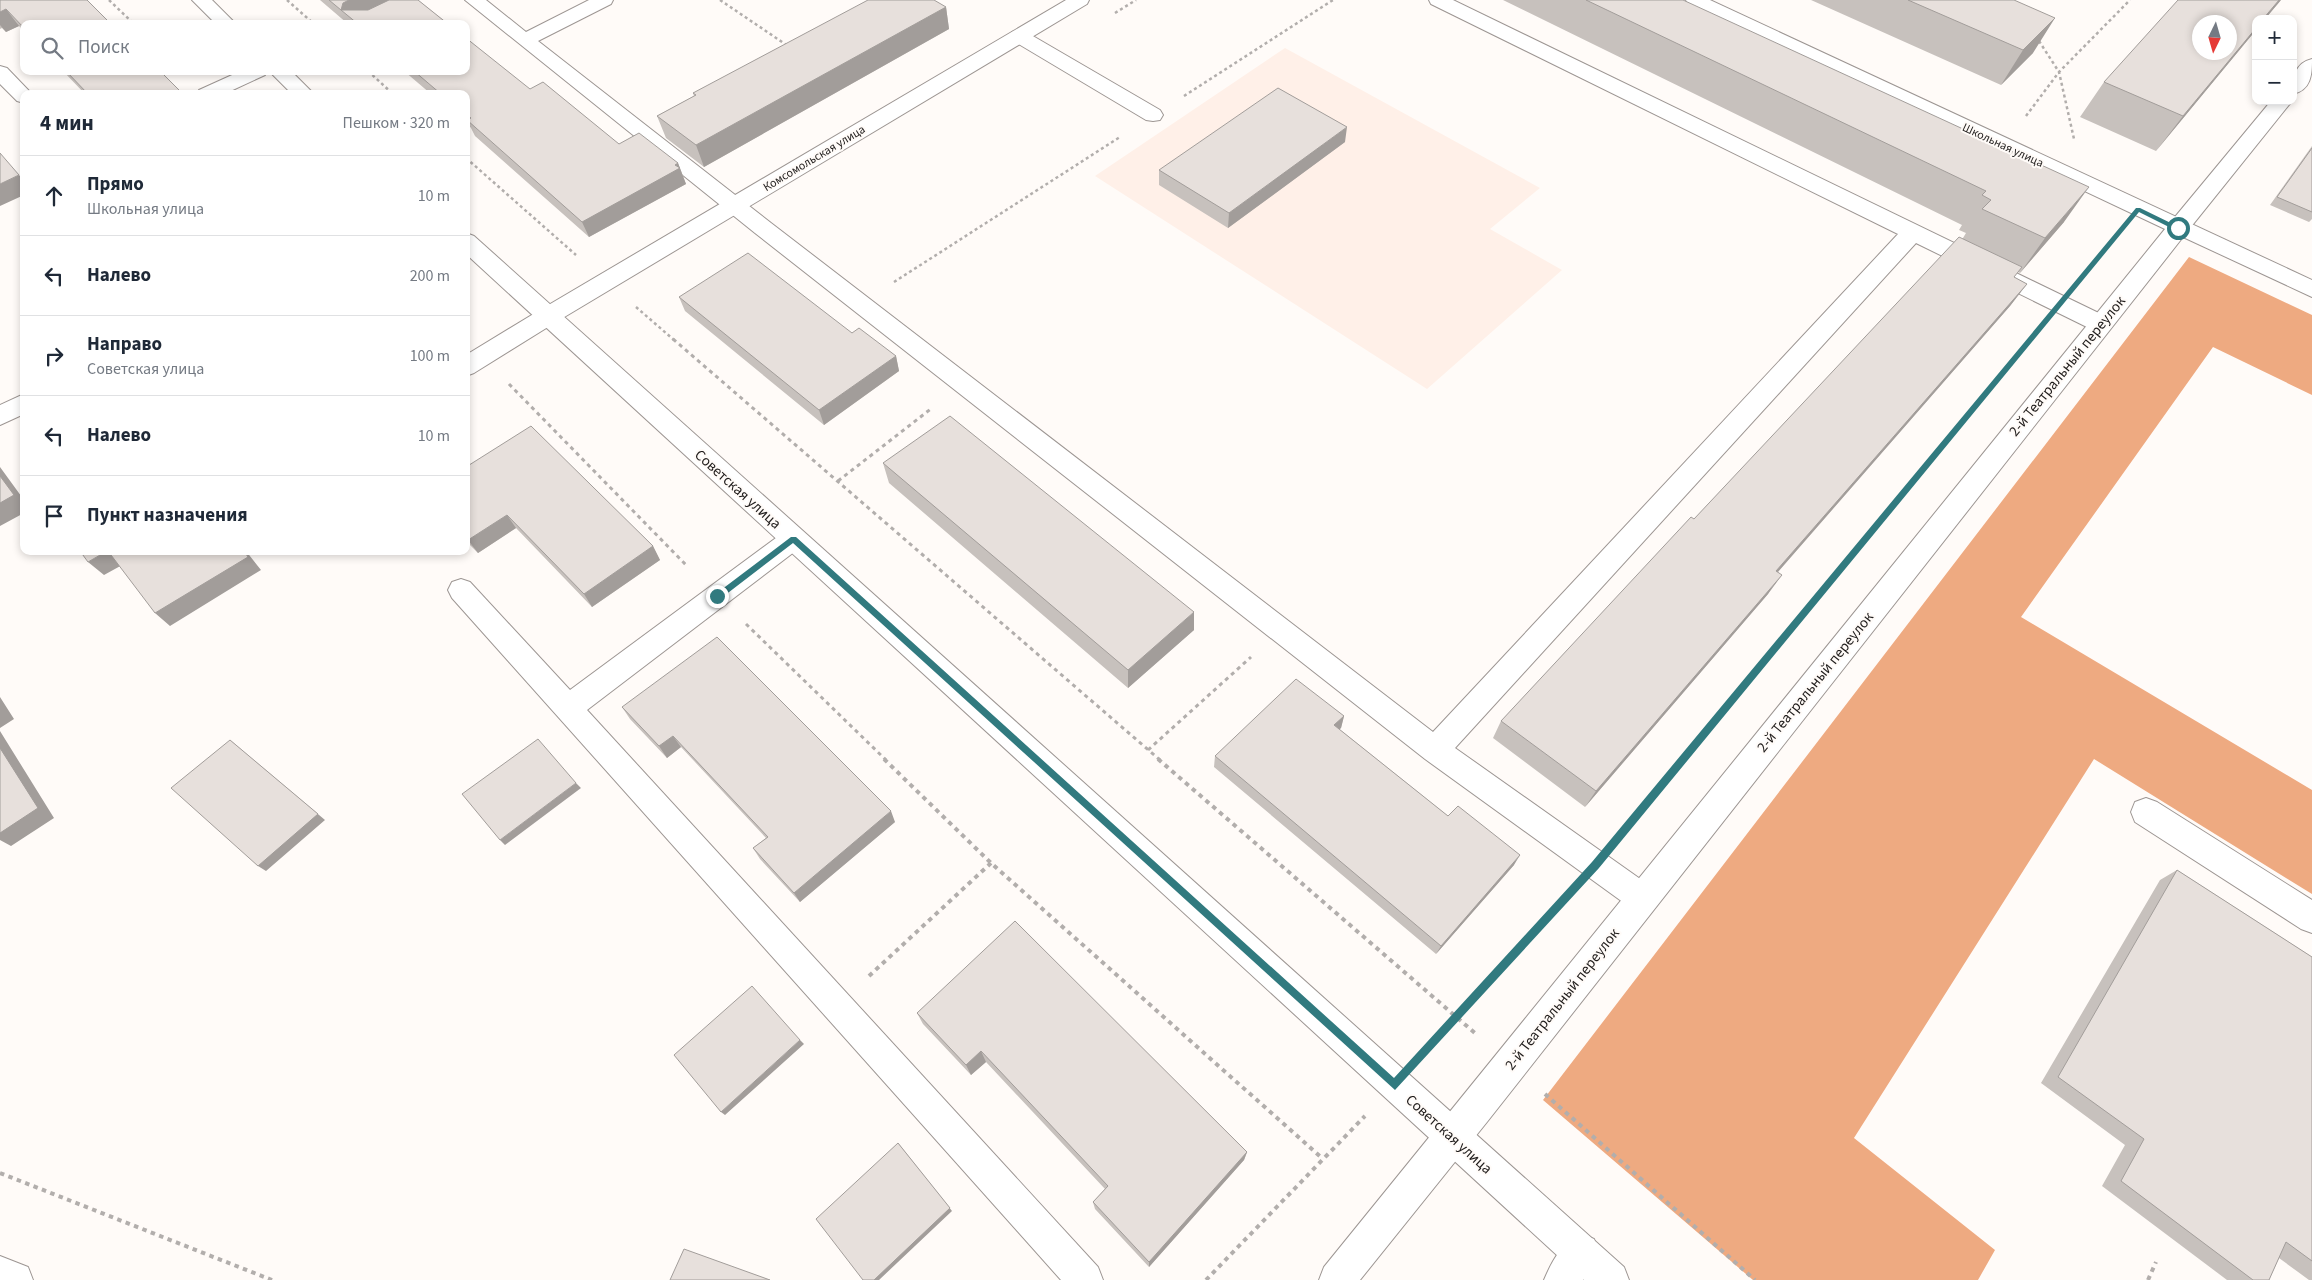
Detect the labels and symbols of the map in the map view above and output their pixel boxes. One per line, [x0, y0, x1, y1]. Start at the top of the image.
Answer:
north arrow [2192, 15, 2237, 60]
street label: Школьная улица [1959, 119, 2046, 172]
street label: Комсомольская улица [760, 121, 869, 196]
route start [2167, 217, 2190, 240]
street label: 2-й Театральный переулок [2004, 291, 2131, 441]
street label: Советская улица [690, 445, 786, 534]
route end [706, 585, 729, 608]
street label: 2-й Театральный переулок [1752, 607, 1879, 757]
street label: 2-й Театральный переулок [1500, 923, 1625, 1075]
street label: Советская улица [1401, 1090, 1497, 1179]

